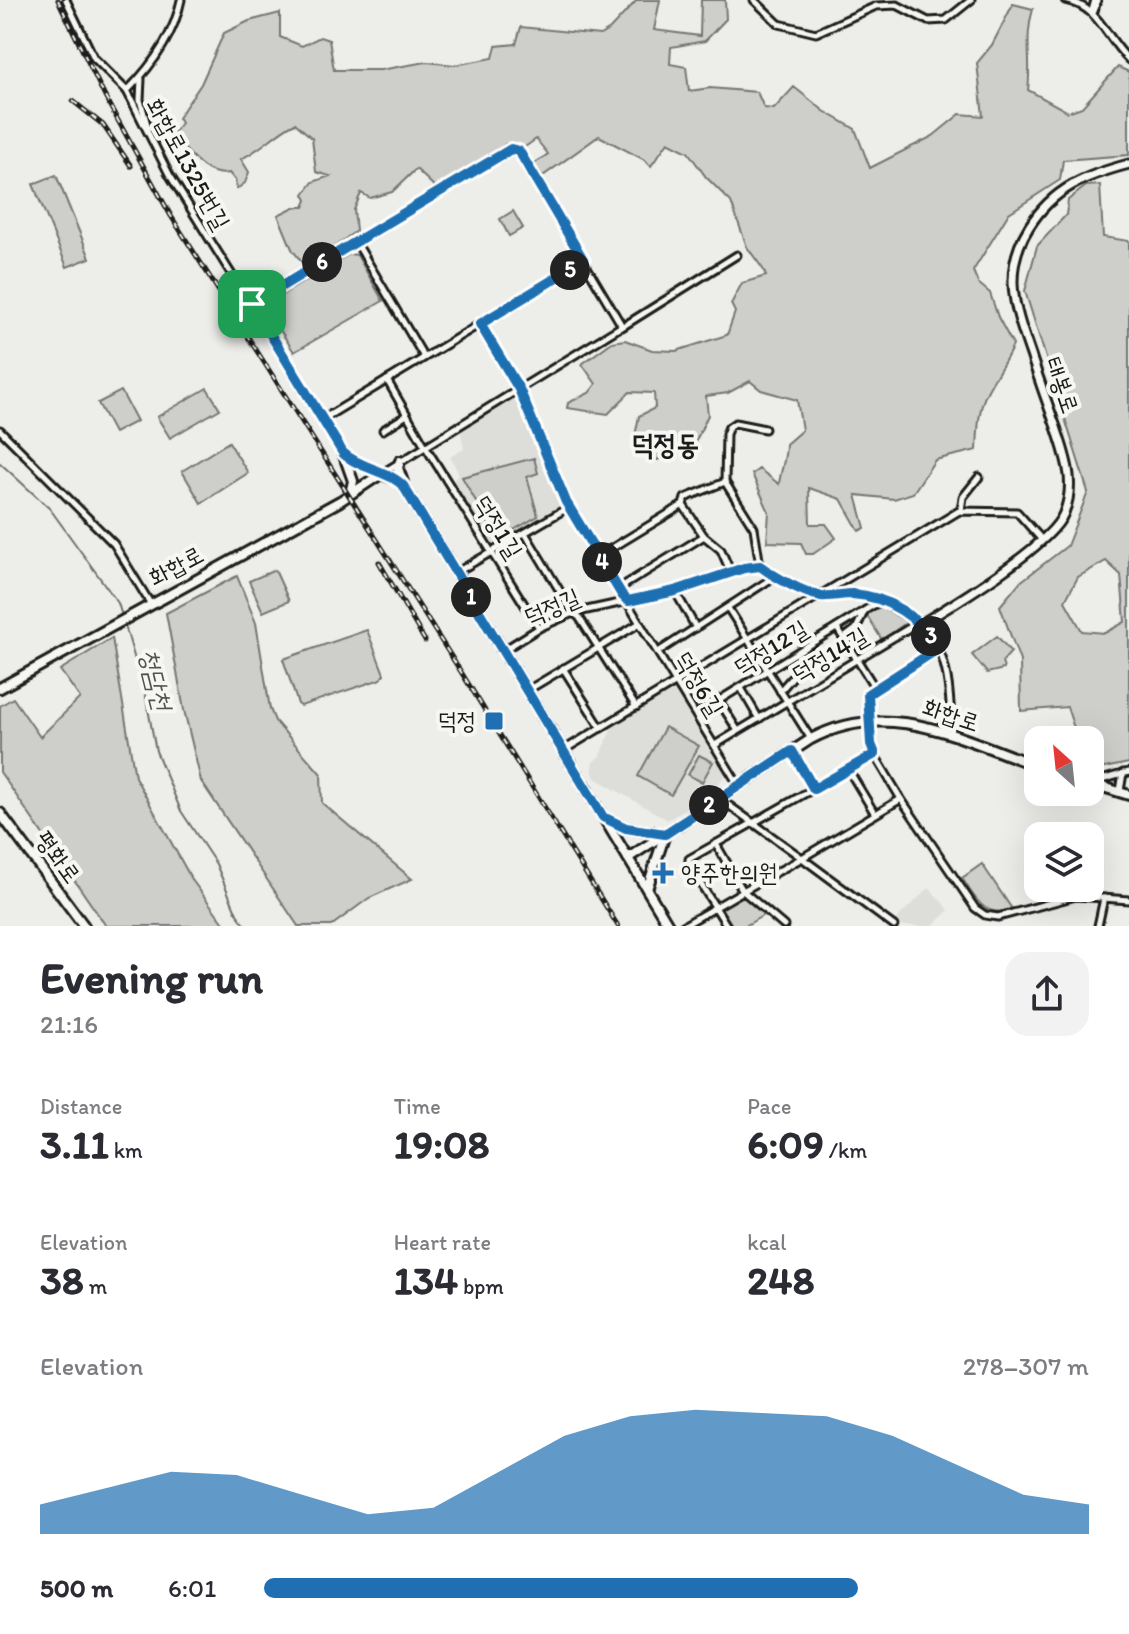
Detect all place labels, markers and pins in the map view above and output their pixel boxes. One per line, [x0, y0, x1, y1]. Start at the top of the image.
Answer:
pin: 6 [302, 242, 342, 282]
pin: 5 [550, 250, 590, 290]
pin [218, 270, 286, 338]
pin: 4 [582, 542, 622, 582]
pin: 1 [451, 577, 491, 617]
pin: 3 [911, 616, 951, 656]
place label: 덕정 [437, 706, 476, 735]
marker: 덕정 [483, 710, 505, 732]
pin: 2 [689, 785, 729, 825]
place label: 양주한의원 [681, 858, 778, 887]
marker: 양주한의원 [652, 862, 674, 884]

